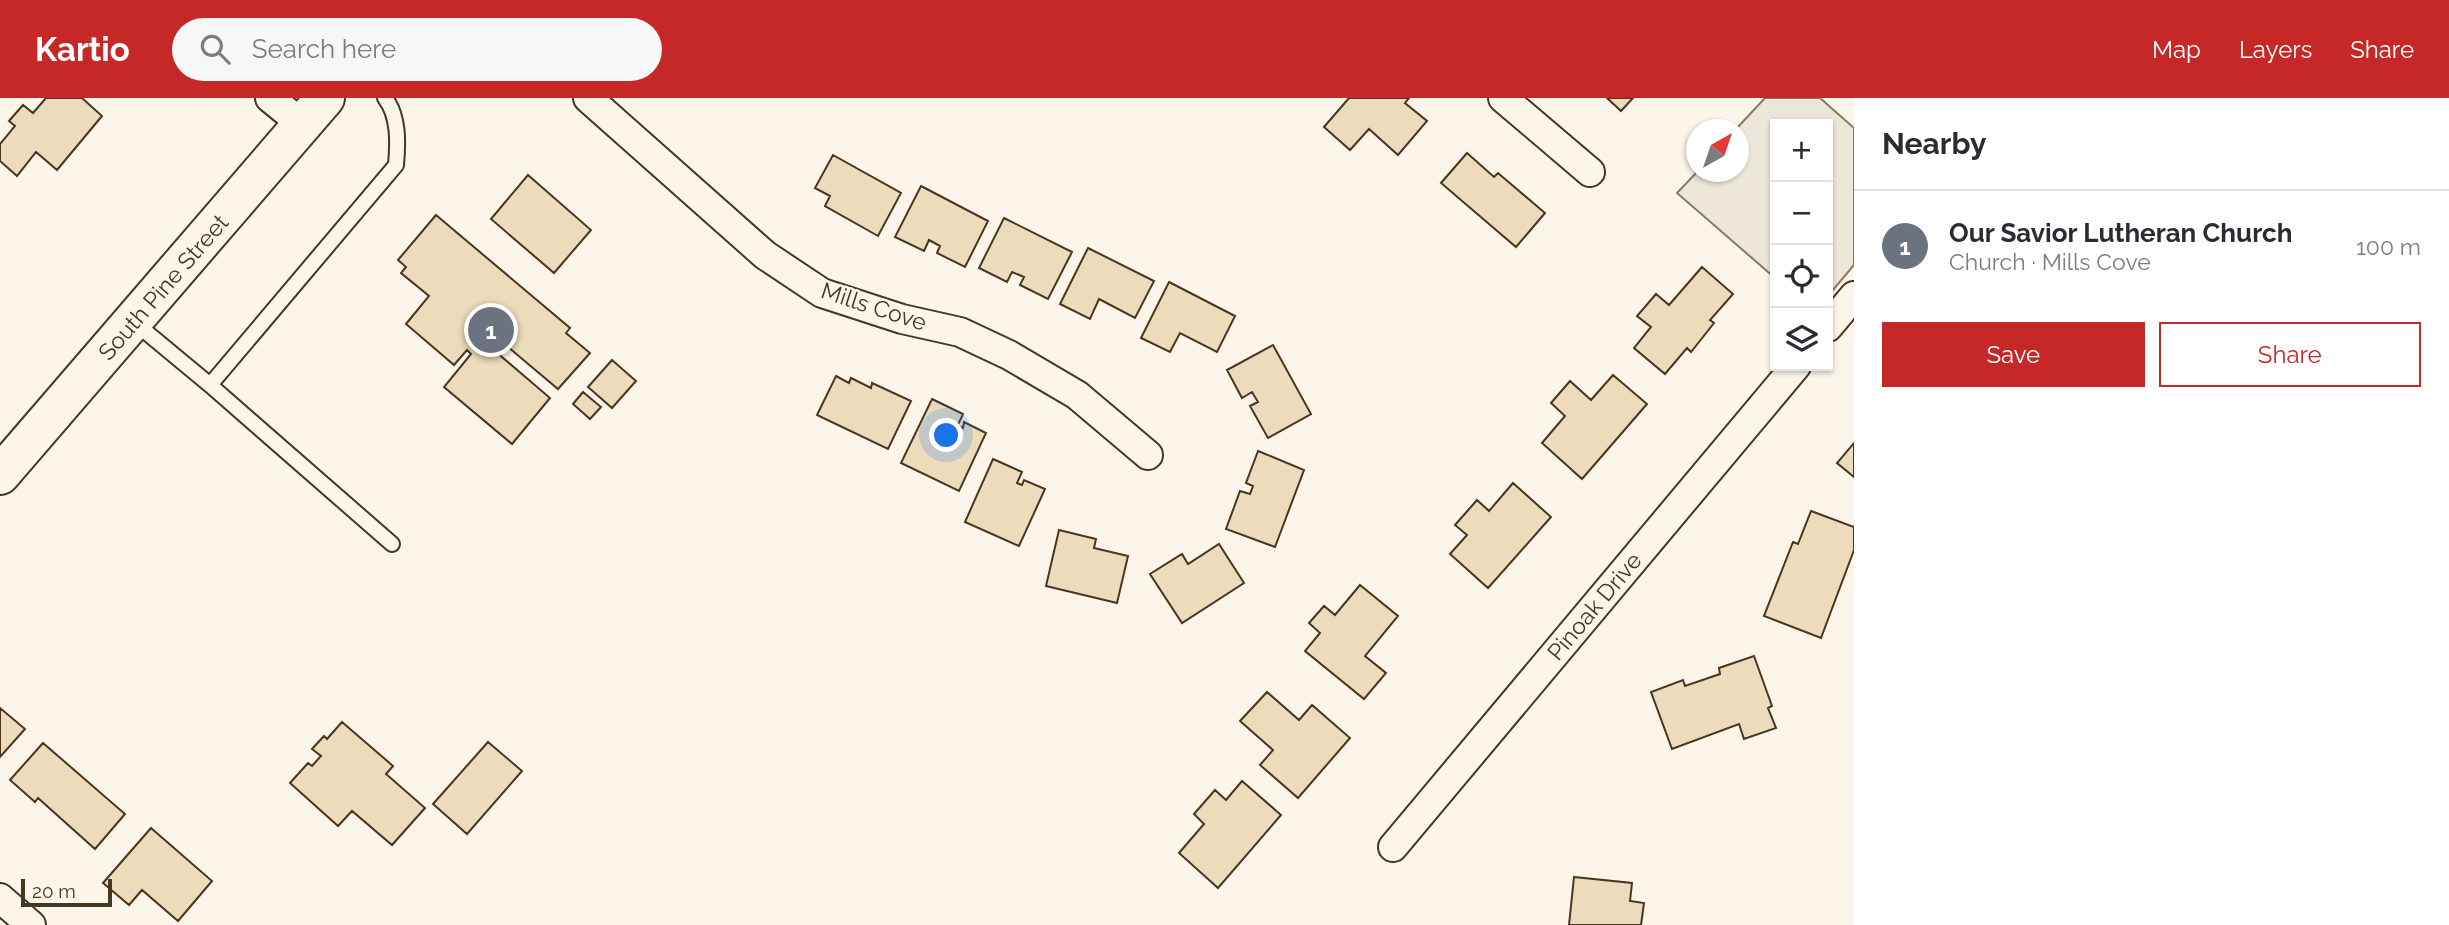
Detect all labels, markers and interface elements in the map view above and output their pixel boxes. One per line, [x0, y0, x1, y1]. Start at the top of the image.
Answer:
search box [172, 18, 662, 81]
text: Kartio [35, 30, 130, 69]
icon: search [196, 30, 234, 68]
text: Search here [252, 34, 396, 64]
text: Map [2152, 35, 2201, 64]
text: Layers [2239, 35, 2312, 64]
text: Share [2350, 35, 2414, 64]
north arrow [1686, 119, 1749, 182]
map controls [1770, 119, 1833, 371]
button: + [1770, 119, 1833, 182]
text: Nearby [1882, 126, 1986, 161]
button: − [1770, 182, 1833, 245]
street label: South Pine Street [92, 208, 234, 365]
text: Our Savior Lutheran Church [1949, 218, 2292, 248]
text: 1 [1899, 233, 1911, 260]
text: 100 m [2356, 233, 2421, 260]
button: locate [1770, 245, 1833, 308]
text: Church · Mills Cove [1949, 248, 2151, 275]
street label: Mills Cove [818, 276, 930, 336]
pin: 1 [468, 304, 514, 356]
button: layers [1770, 308, 1833, 371]
button: Save [1882, 322, 2145, 387]
button: Share [2159, 322, 2421, 387]
your location [929, 418, 963, 452]
street label: Pinoak Drive [1541, 547, 1647, 665]
scale bar [21, 876, 112, 908]
text: 20 m [32, 880, 76, 902]

